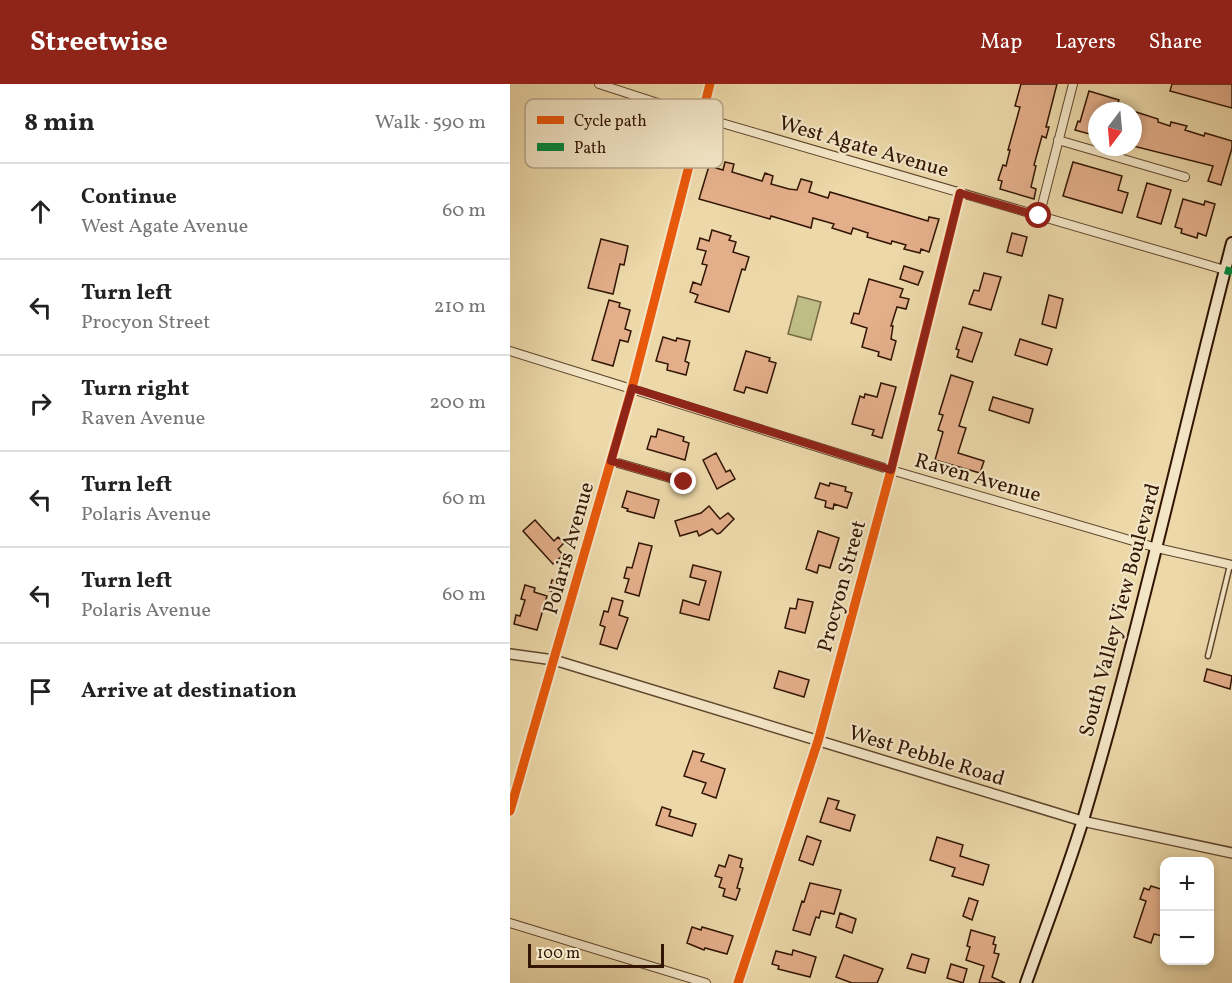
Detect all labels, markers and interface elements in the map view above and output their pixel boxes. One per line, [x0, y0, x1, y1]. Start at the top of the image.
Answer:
text: Streetwise [30, 23, 168, 62]
text: Map [980, 28, 1022, 57]
text: Layers [1055, 28, 1116, 57]
text: Share [1149, 28, 1202, 57]
legend [525, 99, 723, 168]
north arrow [1088, 102, 1142, 156]
text: 8 min [24, 105, 95, 141]
text: Walk · 590 m [375, 109, 486, 137]
street label: West Agate Avenue [775, 109, 952, 186]
text: Cycle path [574, 111, 647, 133]
text: Path [574, 138, 606, 160]
text: Continue [81, 182, 177, 213]
icon: ahead [24, 195, 57, 228]
text: 60 m [442, 197, 486, 225]
route start [1025, 202, 1051, 228]
text: West Agate Avenue [81, 213, 248, 241]
text: Turn left [81, 278, 172, 309]
icon: left [24, 291, 57, 324]
text: 210 m [434, 293, 486, 321]
text: Procyon Street [81, 309, 210, 337]
text: Turn right [81, 374, 189, 405]
icon: right [24, 387, 57, 420]
text: 200 m [429, 389, 486, 417]
text: Raven Avenue [81, 405, 205, 433]
street label: Raven Avenue [911, 447, 1044, 510]
route end [670, 468, 696, 494]
text: Turn left [81, 470, 172, 501]
street label: Polaris Avenue [537, 479, 602, 618]
street label: South Valley View Boulevard [1073, 480, 1168, 740]
icon: left [24, 483, 57, 516]
text: 60 m [442, 485, 486, 513]
text: Polaris Avenue [81, 501, 211, 529]
street label: Procyon Street [811, 517, 874, 656]
text: Turn left [81, 566, 172, 597]
icon: left [24, 579, 57, 612]
text: 60 m [442, 581, 486, 609]
text: Polaris Avenue [81, 597, 211, 625]
icon: arrive [24, 675, 57, 708]
text: Arrive at destination [81, 676, 297, 707]
street label: West Pebble Road [845, 719, 1008, 794]
map controls [1160, 857, 1214, 965]
button: + [1160, 857, 1214, 911]
button: − [1160, 911, 1214, 965]
scale bar [528, 941, 664, 968]
text: 100 m [537, 943, 580, 965]

